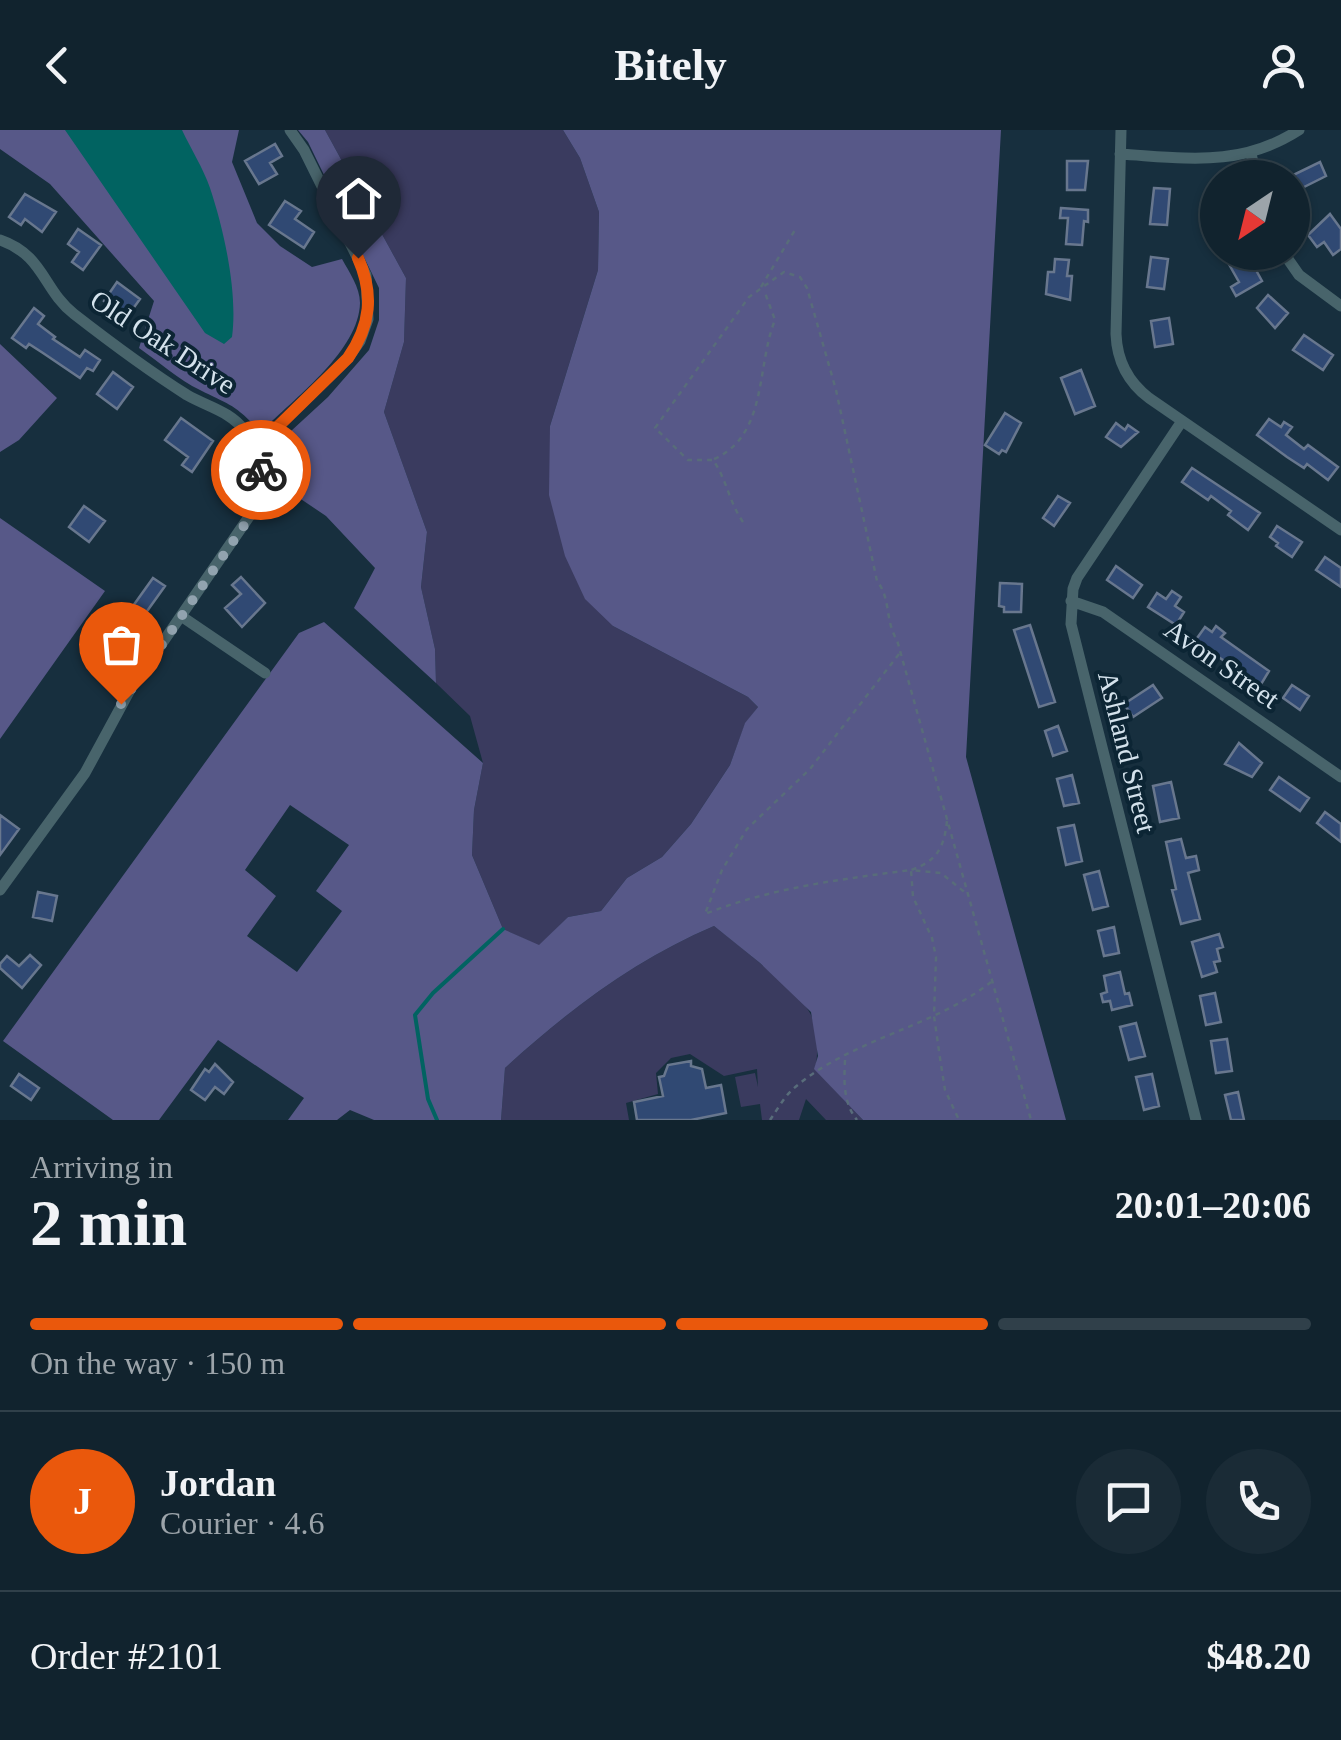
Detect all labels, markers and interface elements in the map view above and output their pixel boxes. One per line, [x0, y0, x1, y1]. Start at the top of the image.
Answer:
icon: back [30, 38, 85, 93]
icon: person [1256, 38, 1311, 93]
text: Bitely [614, 40, 727, 90]
pin [316, 156, 401, 259]
north arrow [1200, 160, 1310, 270]
map controls [1200, 160, 1310, 270]
icon: home [331, 171, 386, 226]
street label: Old Oak Drive [85, 284, 241, 400]
courier [211, 420, 311, 520]
icon: bike [234, 443, 289, 498]
pin [79, 602, 164, 705]
street label: Avon Street [1159, 613, 1285, 715]
icon: bag [94, 617, 149, 672]
street label: Ashland Street [1092, 668, 1162, 836]
text: Arriving in [30, 1149, 173, 1185]
text: 20:01–20:06 [1115, 1184, 1311, 1226]
text: 2 min [30, 1187, 187, 1259]
text: On the way · 150 m [30, 1345, 285, 1381]
button: chat [1076, 1449, 1181, 1554]
button: phone [1206, 1449, 1311, 1554]
text: Jordan [160, 1462, 276, 1504]
text: J [73, 1480, 92, 1522]
text: Courier · 4.6 [160, 1505, 324, 1541]
text: Order #2101 [30, 1635, 223, 1677]
text: $48.20 [1207, 1635, 1311, 1677]

